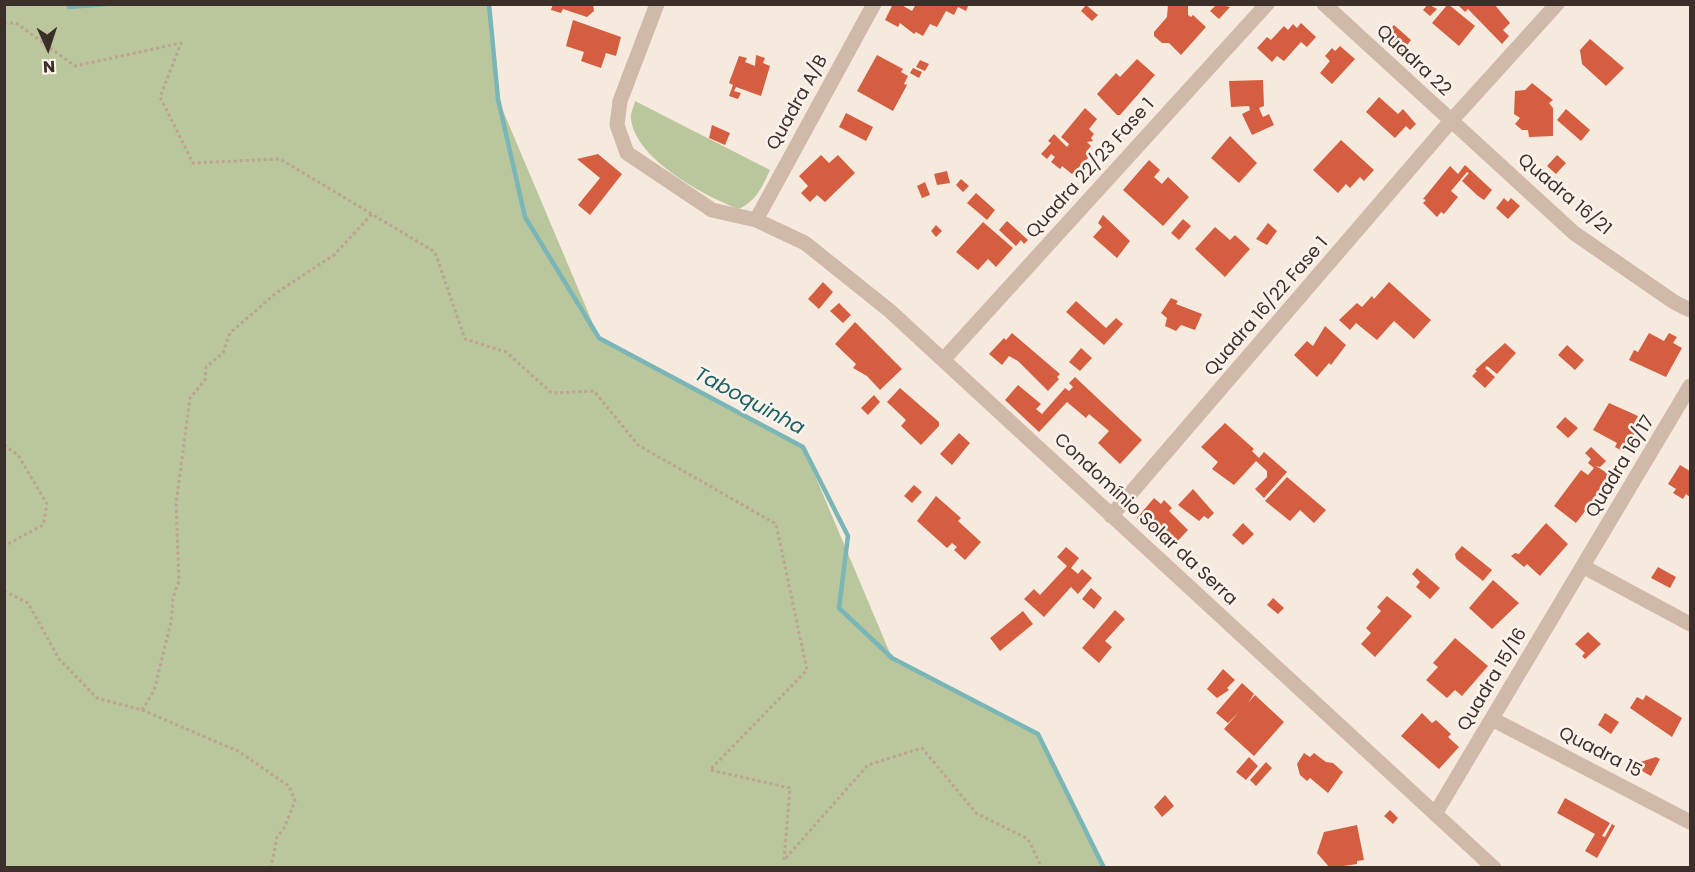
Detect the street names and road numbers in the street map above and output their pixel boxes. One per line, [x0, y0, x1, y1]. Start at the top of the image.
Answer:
street label: Quadra 22 [1371, 21, 1455, 101]
street label: Quadra A/B [763, 52, 833, 154]
street label: Quadra 22/23 Fase 1 [1022, 94, 1160, 244]
street label: Quadra 16/21 [1513, 150, 1615, 240]
street label: Quadra 16/22 Fase 1 [1201, 233, 1333, 381]
street label: Quadra 16/17 [1582, 412, 1660, 522]
street label: Condomínio Solar da Serra [1049, 429, 1241, 611]
street label: Quadra 15/16 [1454, 624, 1532, 736]
street label: Quadra 15 [1555, 723, 1645, 783]

